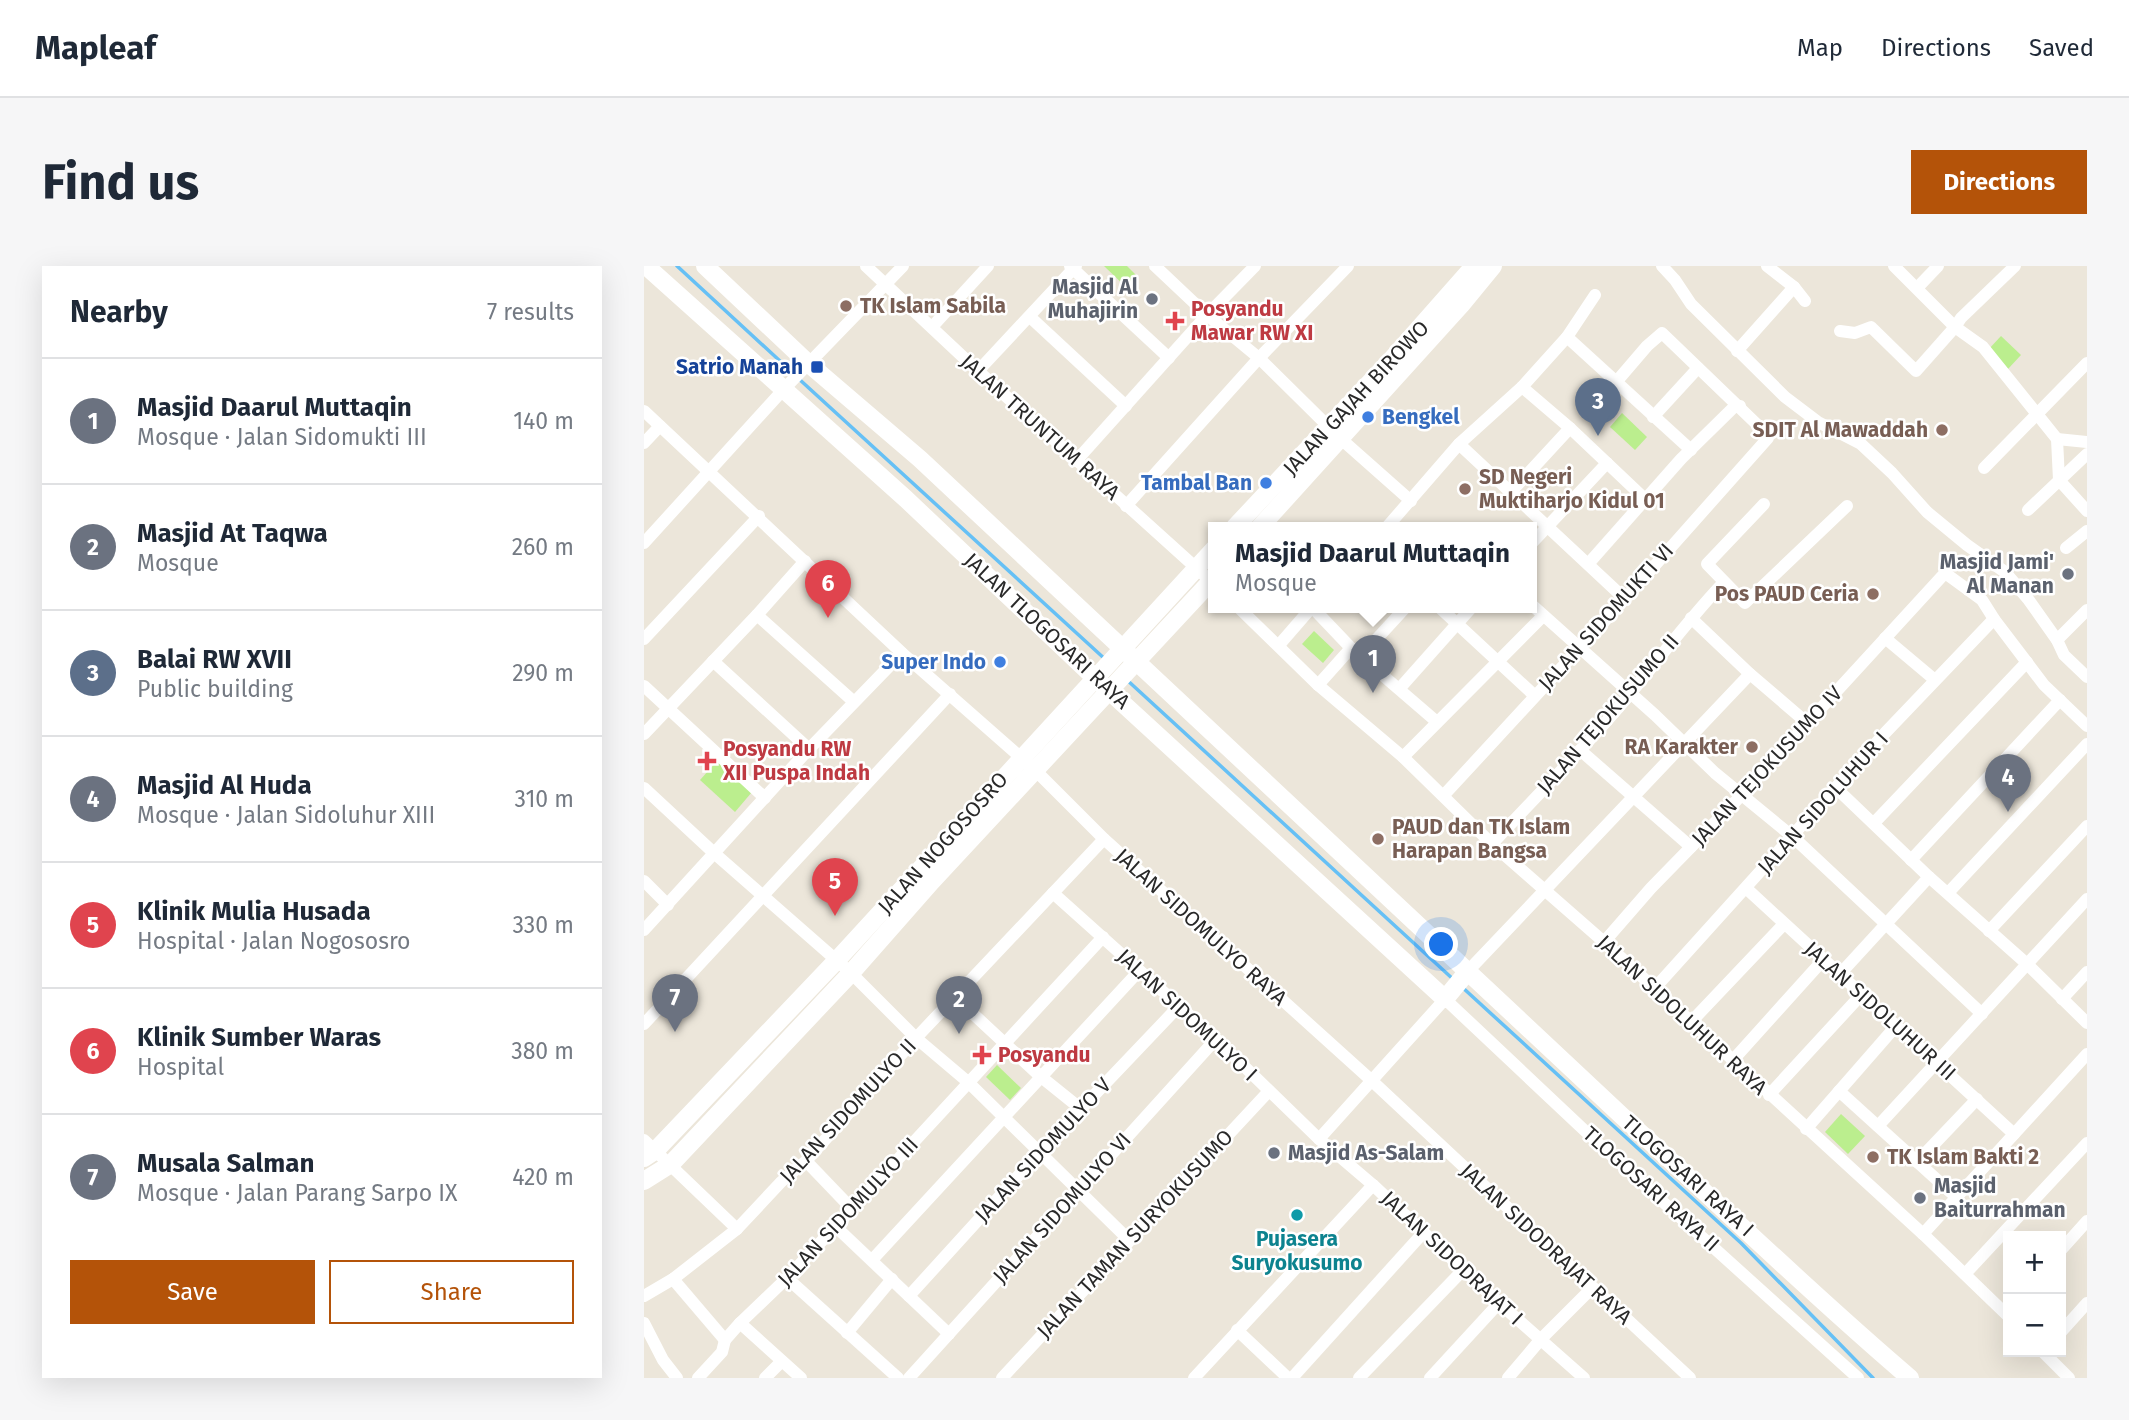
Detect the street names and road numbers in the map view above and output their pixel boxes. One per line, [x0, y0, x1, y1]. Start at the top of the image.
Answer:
street label: JALAN GAJAH BIROWO [1278, 315, 1434, 481]
street label: JALAN TRUNTUM RAYA [955, 349, 1125, 505]
street label: JALAN SIDOMUKTI VI [1533, 538, 1679, 696]
street label: JALAN TLOGOSARI RAYA [959, 547, 1135, 715]
street label: JALAN TEJOKUSUMO II [1531, 629, 1685, 799]
street label: JALAN TEJOKUSUMO IV [1686, 680, 1848, 851]
street label: JALAN SIDOLUHUR I [1752, 726, 1894, 880]
street label: JALAN NOGOSOSRO [872, 767, 1014, 919]
street label: JALAN SIDOMULYO RAYA [1110, 843, 1292, 1011]
street label: JALAN SIDOLUHUR RAYA [1592, 929, 1772, 1101]
street label: JALAN SIDOLUHUR III [1799, 936, 1961, 1086]
street label: JALAN SIDOMULYO I [1111, 943, 1263, 1087]
street label: JALAN SIDOMULYO II [774, 1033, 922, 1189]
street label: JALAN SIDOMULYO V [969, 1072, 1117, 1228]
street label: TLOGOSARI RAYA I [1617, 1110, 1759, 1242]
street label: TLOGOSARI RAYA II [1577, 1121, 1725, 1257]
street label: JALAN TAMAN SURYOKUSUMO [1031, 1124, 1239, 1344]
street label: JALAN SIDOMULYO VI [987, 1127, 1137, 1289]
street label: JALAN SIDOMULYO III [772, 1132, 924, 1292]
street label: JALAN SIDODRAJAT RAYA [1455, 1158, 1637, 1330]
street label: JALAN SIDODRAJAT I [1376, 1185, 1528, 1331]

